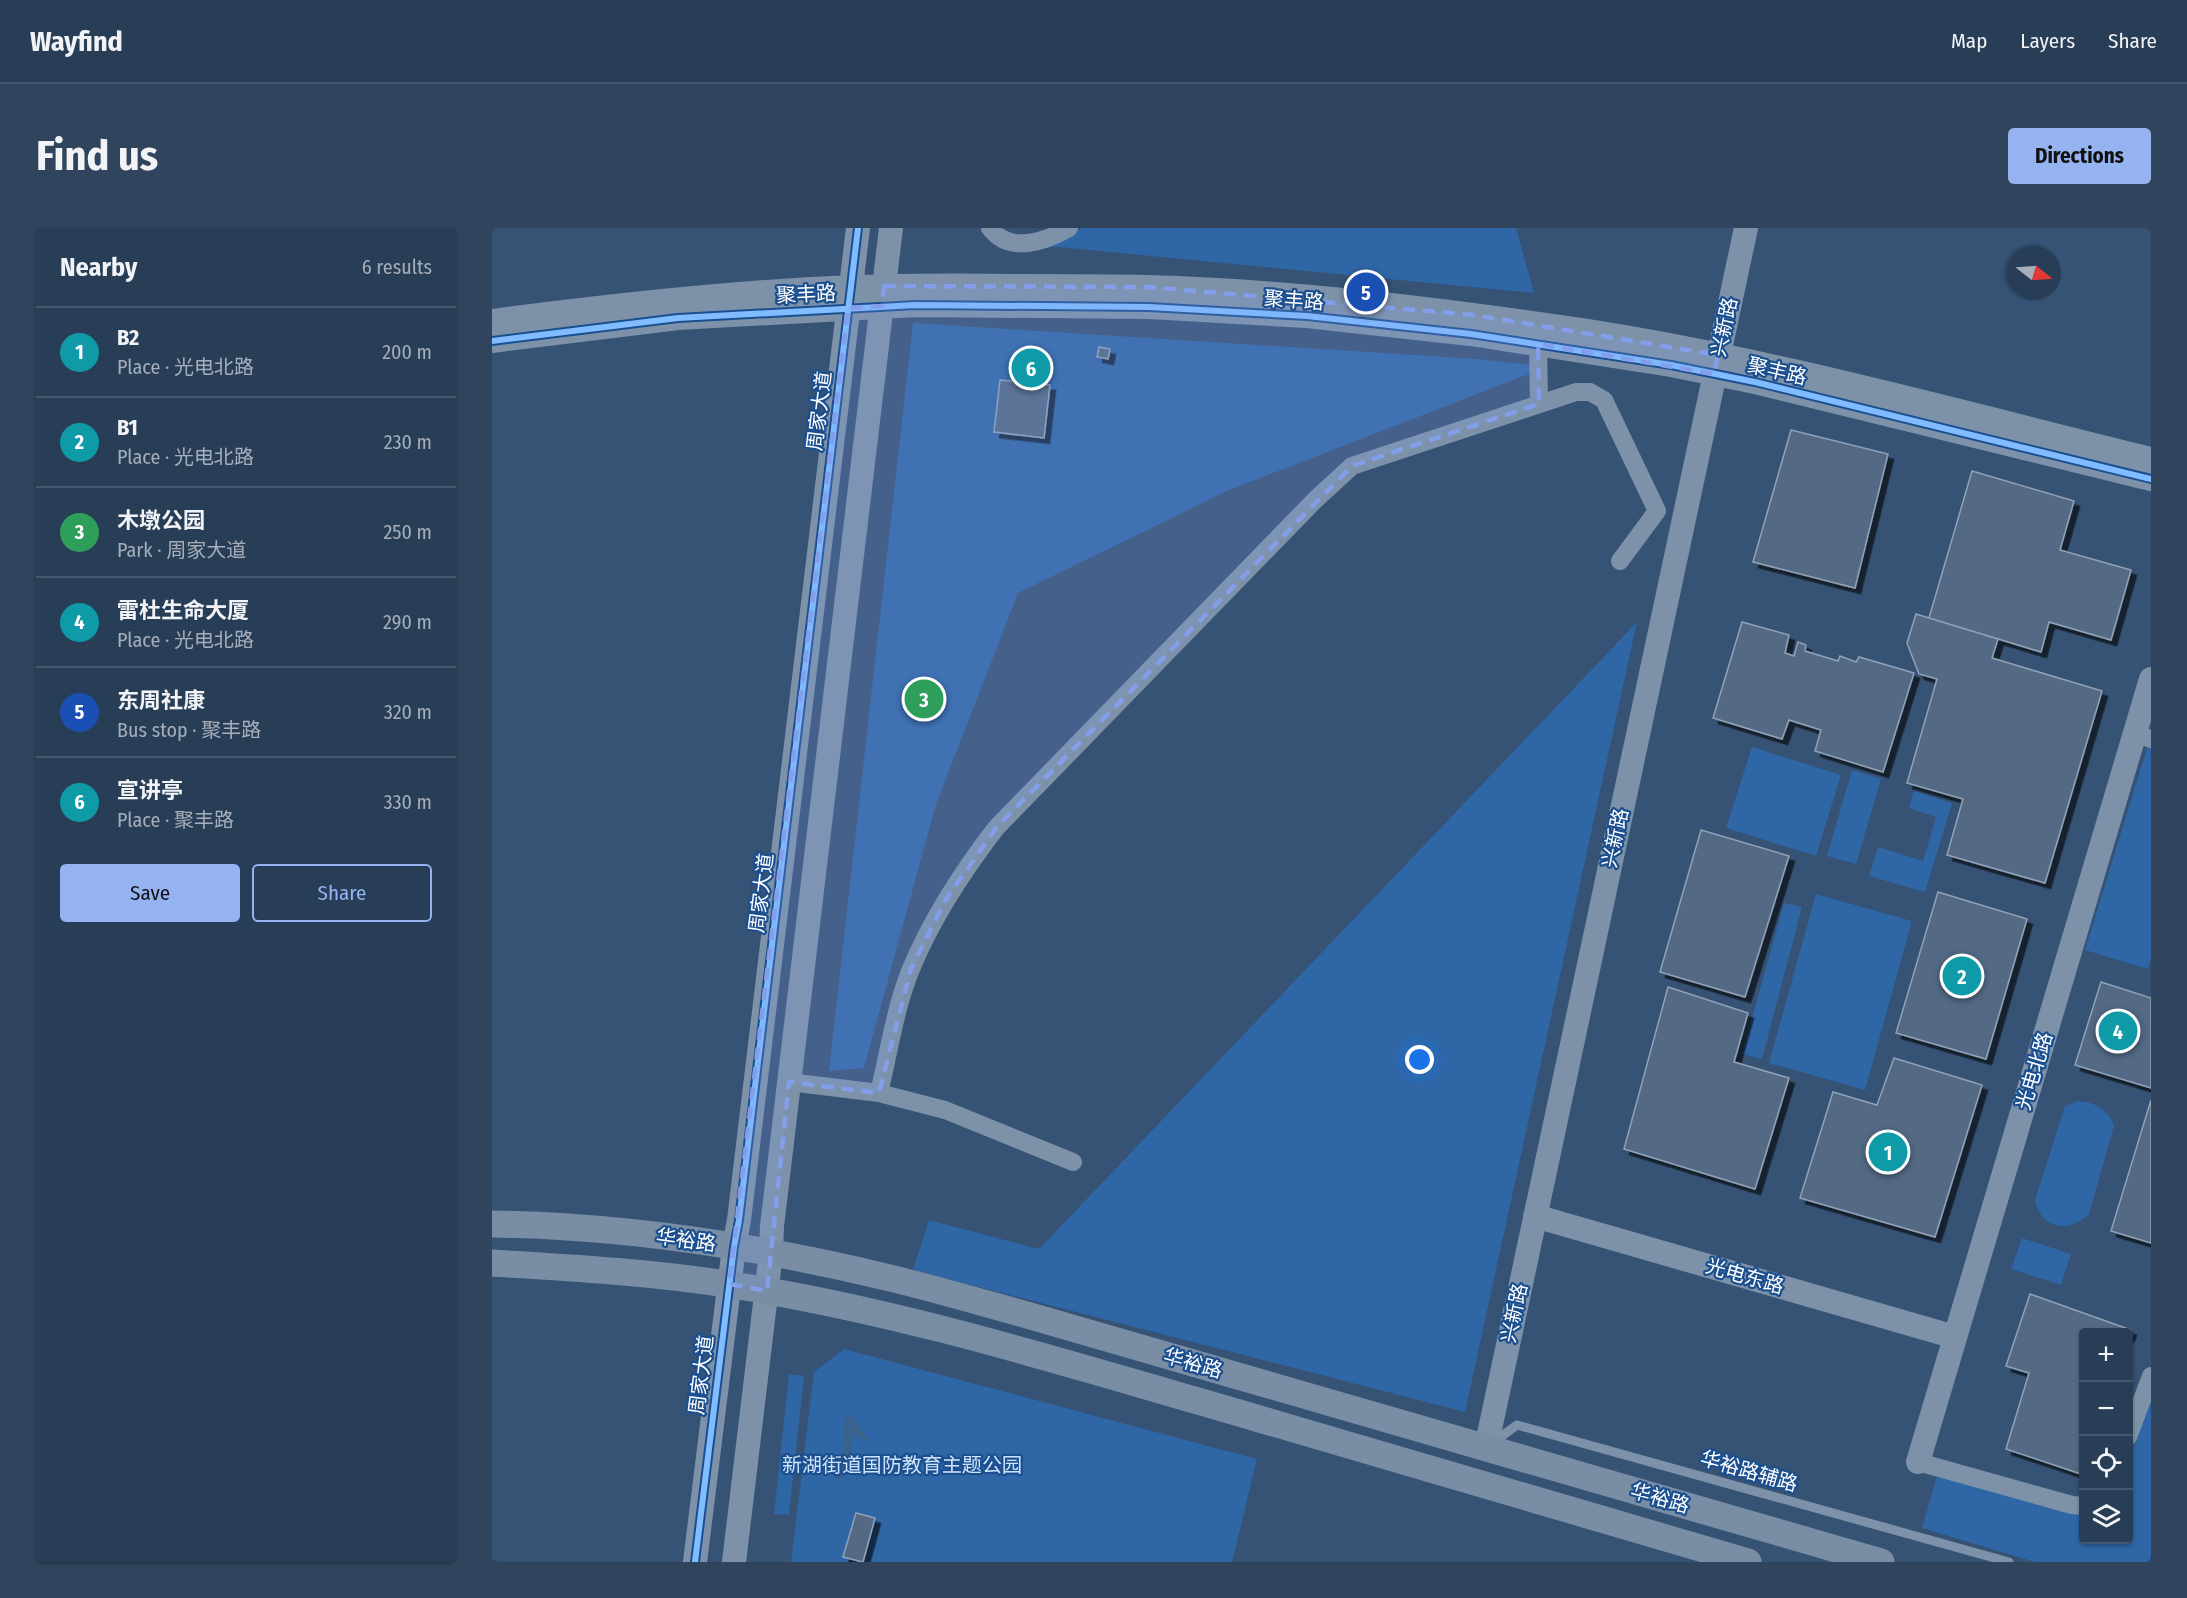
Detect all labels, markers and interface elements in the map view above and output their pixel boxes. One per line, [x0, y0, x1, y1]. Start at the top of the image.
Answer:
text: Wayfind [30, 25, 123, 58]
text: Map [1951, 28, 1987, 54]
text: Layers [2020, 28, 2075, 54]
text: Share [2108, 28, 2157, 54]
button: Directions [2008, 128, 2151, 184]
text: Find us [36, 131, 158, 181]
north arrow [2007, 246, 2061, 300]
text: Nearby [60, 252, 137, 283]
text: 6 results [362, 255, 432, 279]
pin: 5 [1346, 270, 1386, 314]
street label: 聚丰路 [775, 280, 837, 308]
street label: 聚丰路 [1263, 286, 1325, 314]
street label: 兴新路 [1706, 295, 1742, 359]
text: B2 [117, 324, 139, 351]
text: 1 [75, 340, 84, 364]
text: 200 m [382, 340, 432, 364]
pin: 6 [1012, 346, 1050, 390]
street label: 聚丰路 [1745, 353, 1809, 389]
text: Place · 光电北路 [117, 355, 254, 379]
street label: 周家大道 [802, 370, 836, 452]
text: B1 [117, 414, 138, 441]
text: 2 [75, 430, 84, 454]
text: 230 m [384, 430, 432, 454]
text: Place · 光电北路 [117, 445, 254, 469]
text: 木墩公园 [117, 507, 205, 534]
text: 3 [75, 520, 84, 544]
text: 250 m [384, 520, 432, 544]
text: Park · 周家大道 [117, 538, 246, 562]
text: 雷杜生命大厦 [117, 597, 249, 624]
text: 4 [74, 610, 85, 634]
text: 290 m [383, 610, 432, 634]
text: Place · 光电北路 [117, 628, 254, 652]
pin: 3 [904, 676, 944, 722]
text: 东周社康 [117, 687, 205, 714]
text: 5 [75, 700, 84, 724]
text: 320 m [384, 700, 432, 724]
text: Bus stop · 聚丰路 [117, 718, 261, 742]
text: 宣讲亭 [117, 777, 183, 804]
text: 6 [74, 790, 85, 814]
text: 330 m [383, 790, 432, 814]
street label: 兴新路 [1597, 806, 1633, 870]
text: Place · 聚丰路 [117, 808, 234, 832]
street label: 周家大道 [744, 852, 778, 934]
button: Save [60, 864, 240, 922]
button: Share [252, 864, 432, 922]
pin: 2 [1942, 954, 1982, 999]
pin: 4 [2098, 1008, 2138, 1054]
street label: 光电北路 [2011, 1029, 2057, 1113]
your location [1405, 1045, 1434, 1074]
pin: 1 [1868, 1130, 1908, 1174]
street label: 华裕路 [655, 1224, 717, 1256]
street label: 光电东路 [1703, 1253, 1787, 1299]
street label: 兴新路 [1496, 1281, 1532, 1345]
map controls [2079, 1328, 2133, 1544]
button: + [2079, 1328, 2133, 1382]
street label: 周家大道 [684, 1334, 718, 1416]
street label: 华裕路 [1161, 1343, 1225, 1383]
button: − [2079, 1382, 2133, 1436]
button: locate [2079, 1436, 2133, 1490]
street label: 华裕路辅路 [1698, 1446, 1800, 1496]
park label: 新湖街道国防教育主题公园 [782, 1453, 1022, 1477]
street label: 华裕路 [1628, 1478, 1692, 1518]
button: layers [2079, 1490, 2133, 1544]

